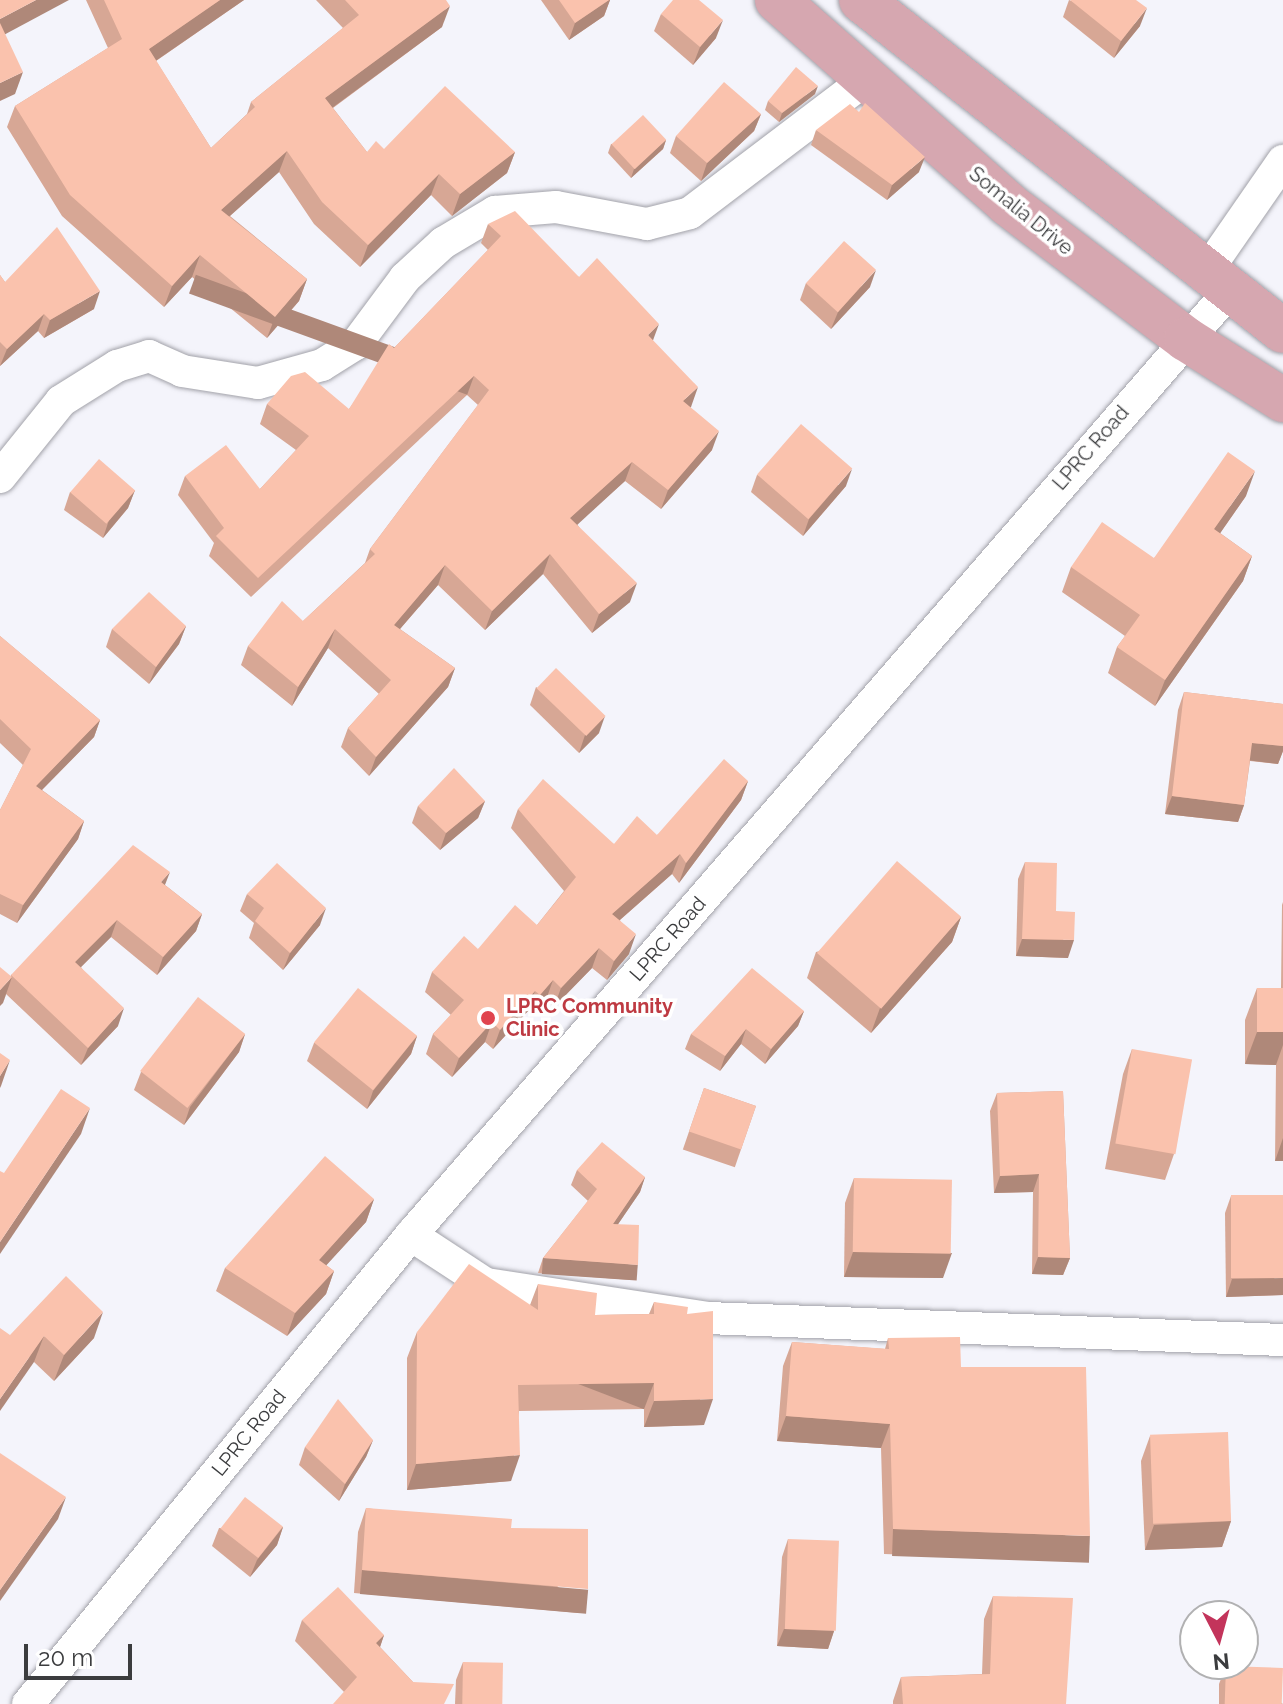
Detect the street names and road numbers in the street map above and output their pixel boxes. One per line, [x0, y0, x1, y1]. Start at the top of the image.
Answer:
street label: Somalia Drive [964, 162, 1078, 260]
street label: LPRC Road [1048, 401, 1134, 495]
street label: LPRC Road [625, 892, 711, 986]
street label: LPRC Road [207, 1385, 291, 1481]

